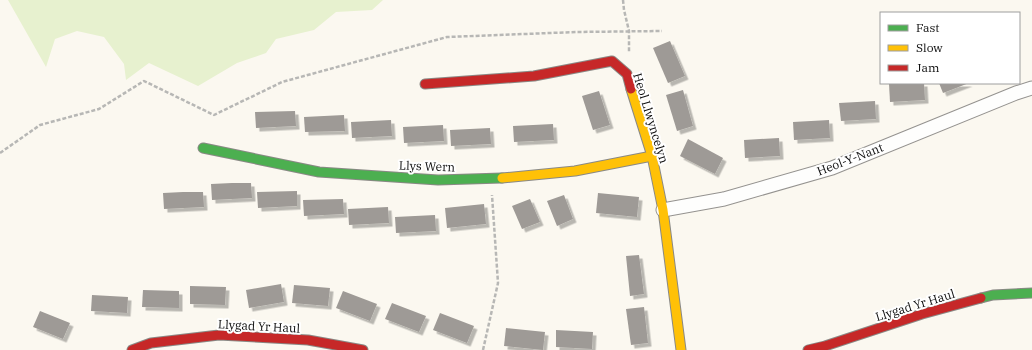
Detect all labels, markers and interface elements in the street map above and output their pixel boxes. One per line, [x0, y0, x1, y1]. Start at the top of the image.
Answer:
legend [880, 12, 1020, 84]
text: Fast [916, 20, 940, 35]
text: Slow [916, 40, 943, 55]
text: Jam [916, 60, 940, 75]
street label: Heol Llwyncelyn [630, 71, 672, 165]
street label: Heol-Y-Nant [815, 139, 885, 179]
street label: Llys Wern [399, 158, 456, 174]
street label: Llygad Yr Haul [874, 286, 957, 324]
street label: Llygad Yr Haul [218, 316, 301, 336]

